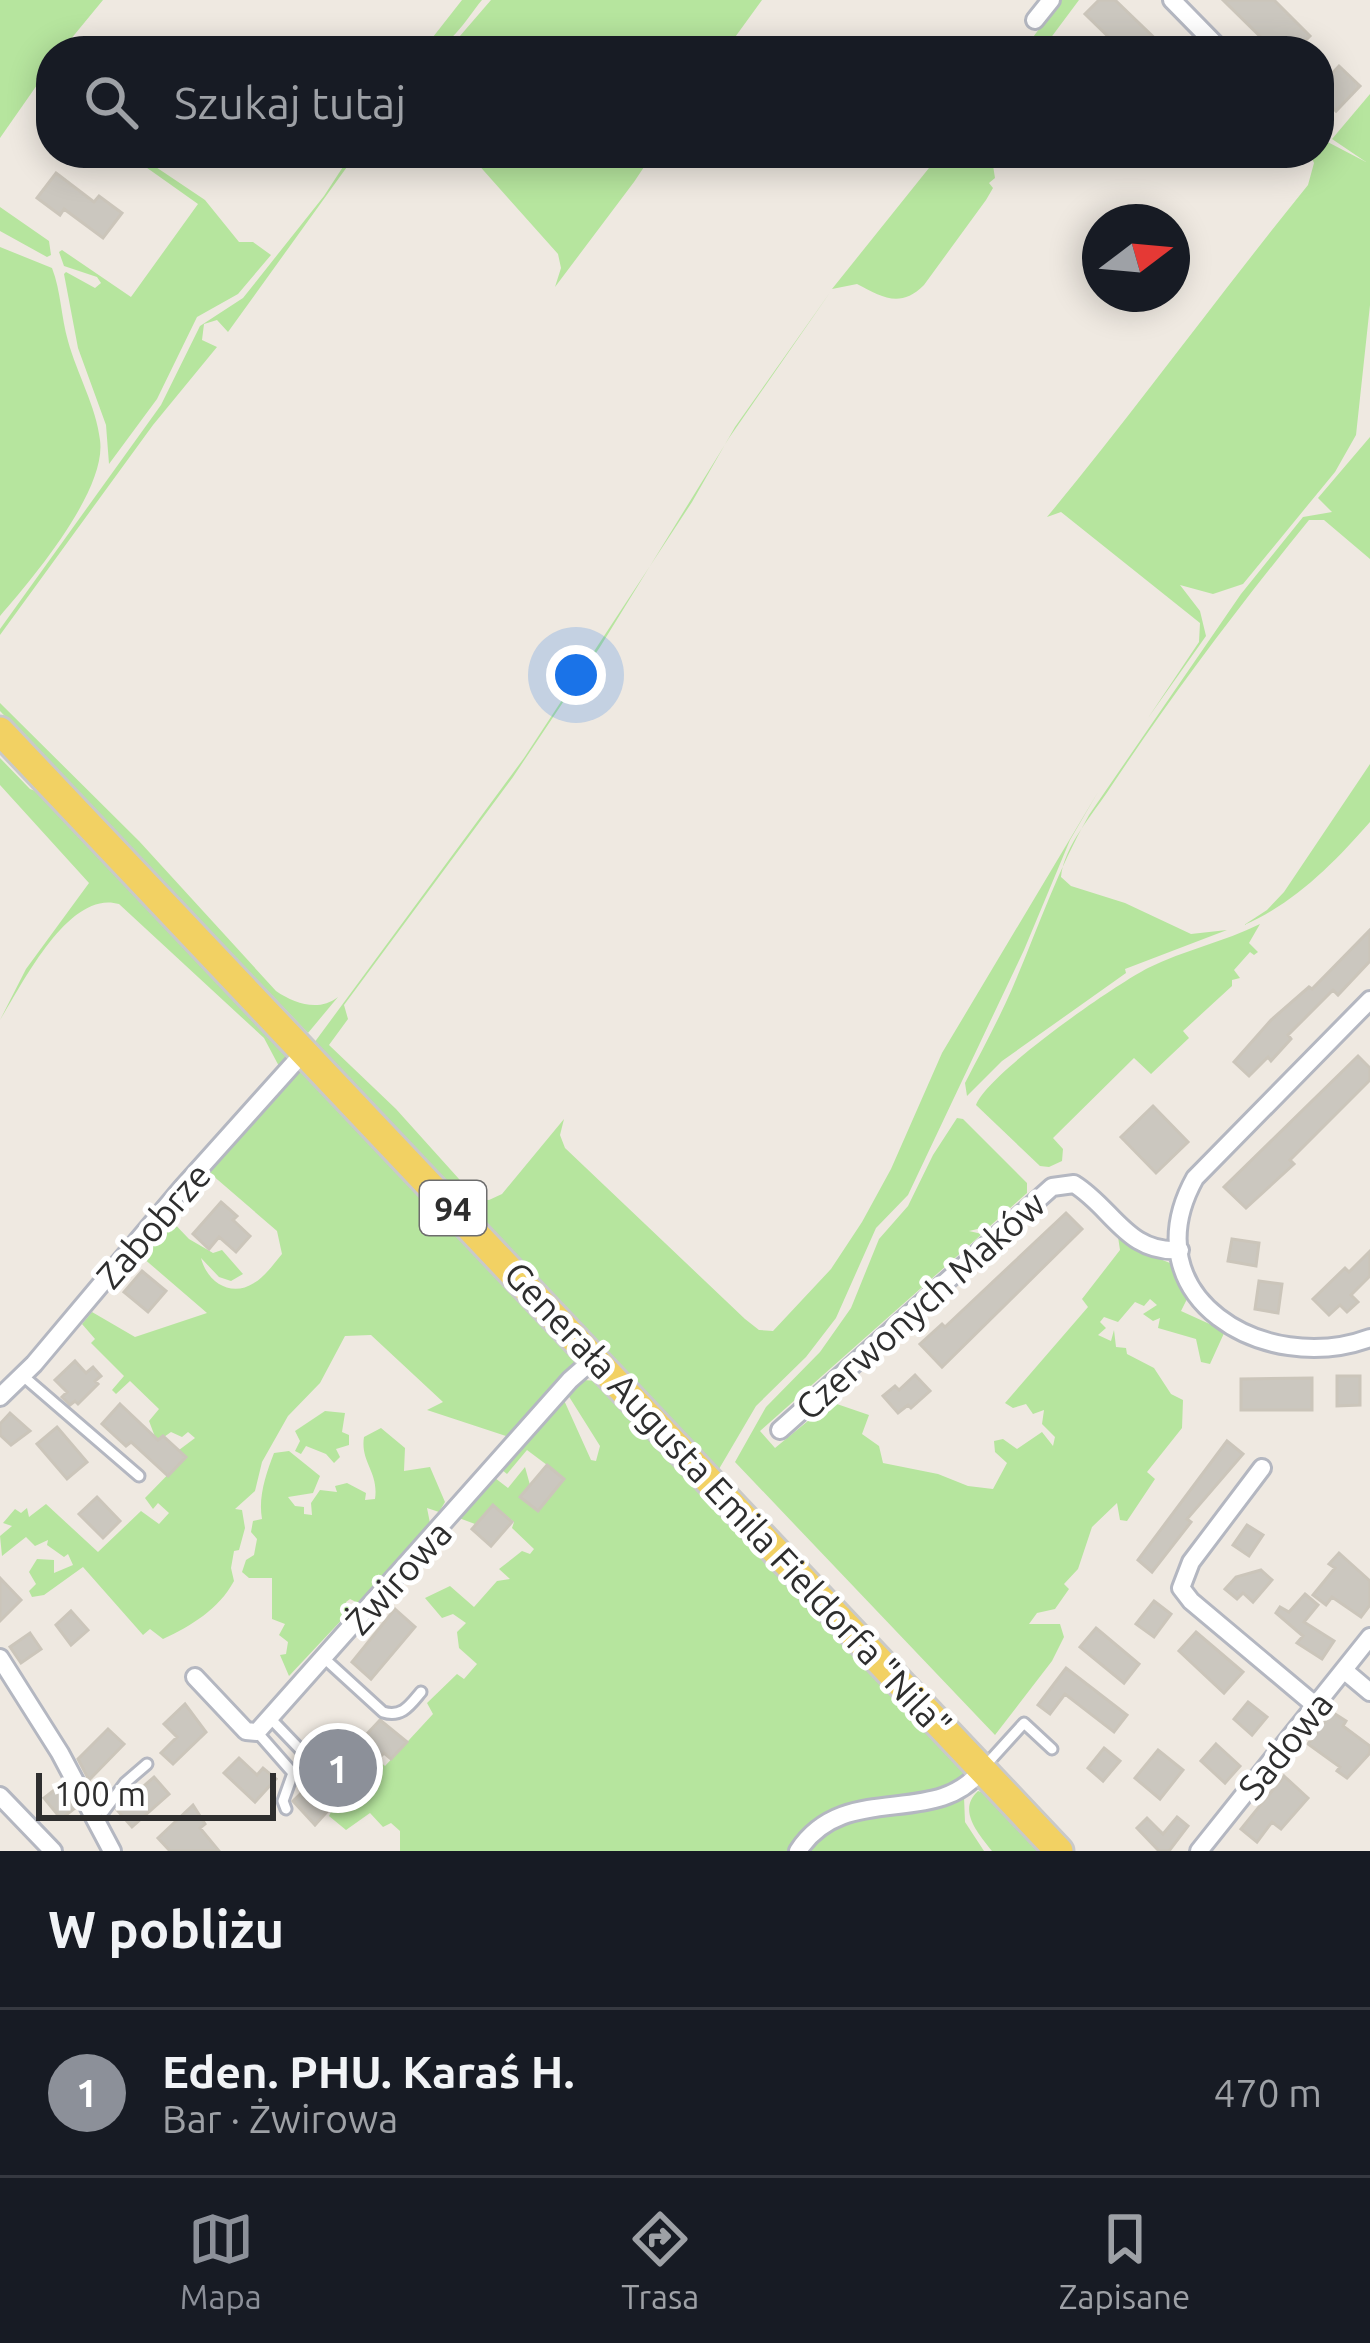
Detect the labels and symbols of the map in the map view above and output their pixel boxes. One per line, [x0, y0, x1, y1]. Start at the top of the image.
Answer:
north arrow [1082, 204, 1190, 312]
your location [546, 645, 606, 705]
street label: Zabobrze [88, 1154, 218, 1296]
road number: 94 [420, 1181, 486, 1235]
street label: Czerwonych Maków [787, 1182, 1053, 1428]
street label: Generała Augusta Emila Fieldorfa "Nila" [497, 1253, 959, 1745]
street label: Żwirowa [337, 1512, 459, 1642]
street label: Sadowa [1229, 1683, 1341, 1807]
pin: 1 [299, 1723, 377, 1813]
scale bar [36, 1767, 276, 1820]

